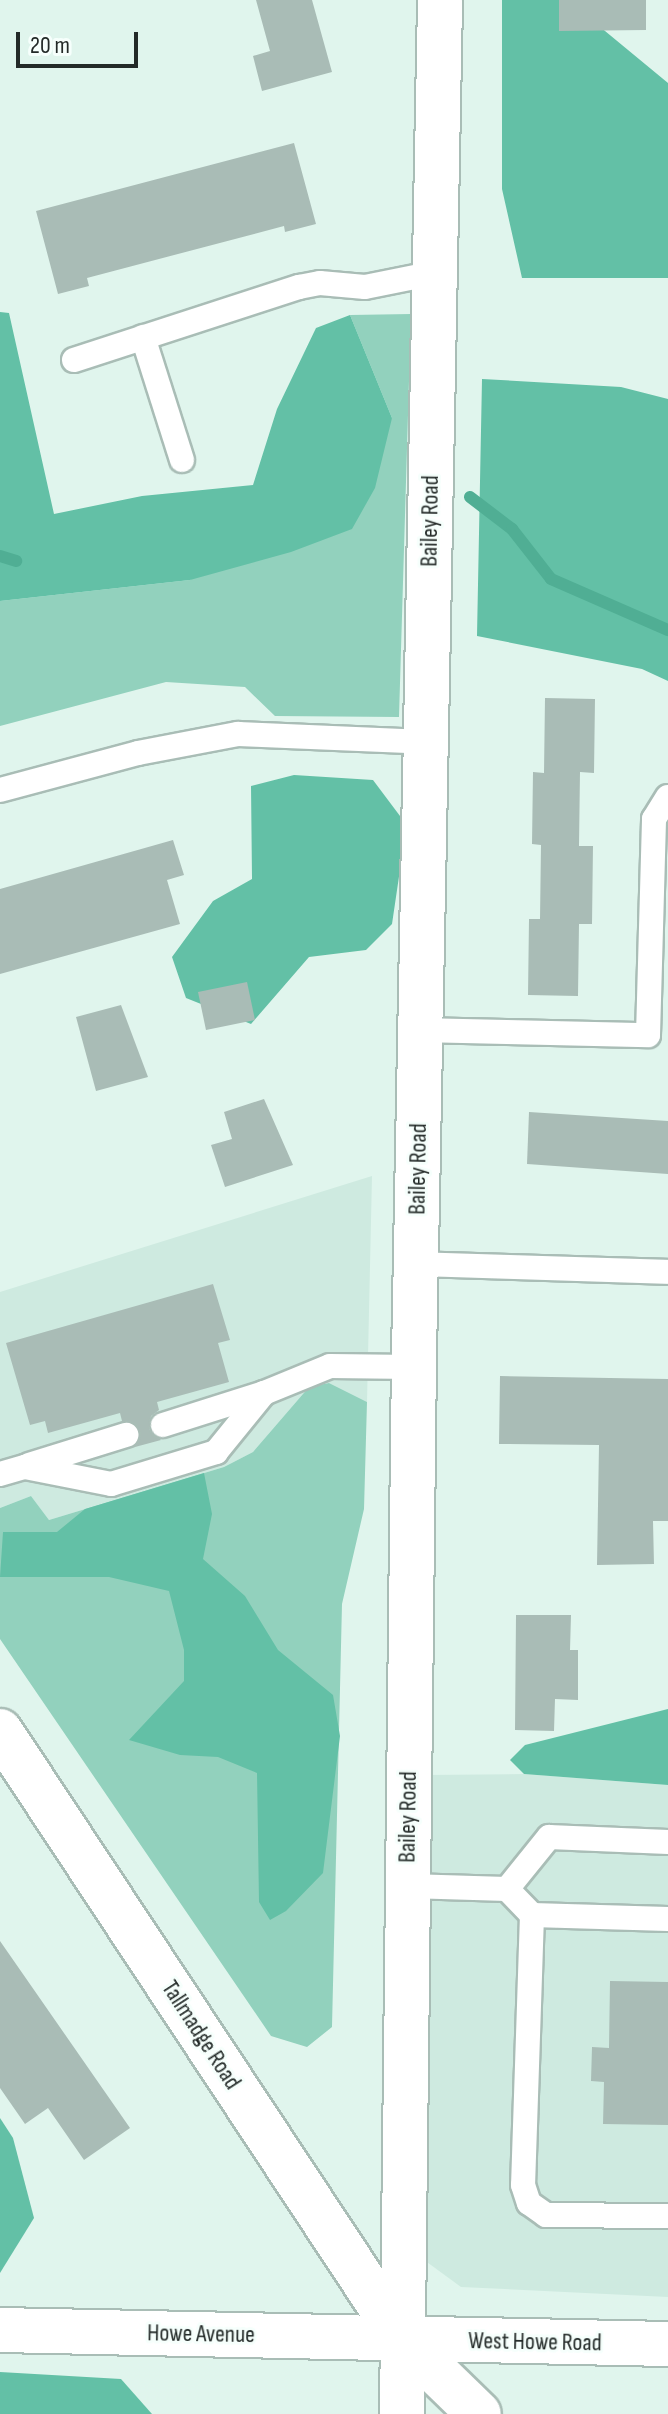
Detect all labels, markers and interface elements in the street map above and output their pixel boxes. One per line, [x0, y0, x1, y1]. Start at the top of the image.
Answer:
scale bar [20, 16, 142, 66]
text: 20 m [30, 31, 70, 60]
street label: Bailey Road [415, 475, 445, 567]
street label: Bailey Road [403, 1123, 433, 1215]
street label: Bailey Road [393, 1771, 423, 1863]
street label: Tallmadge Road [155, 1975, 247, 2095]
street label: Howe Avenue [147, 2319, 255, 2349]
street label: West Howe Road [468, 2326, 602, 2358]

